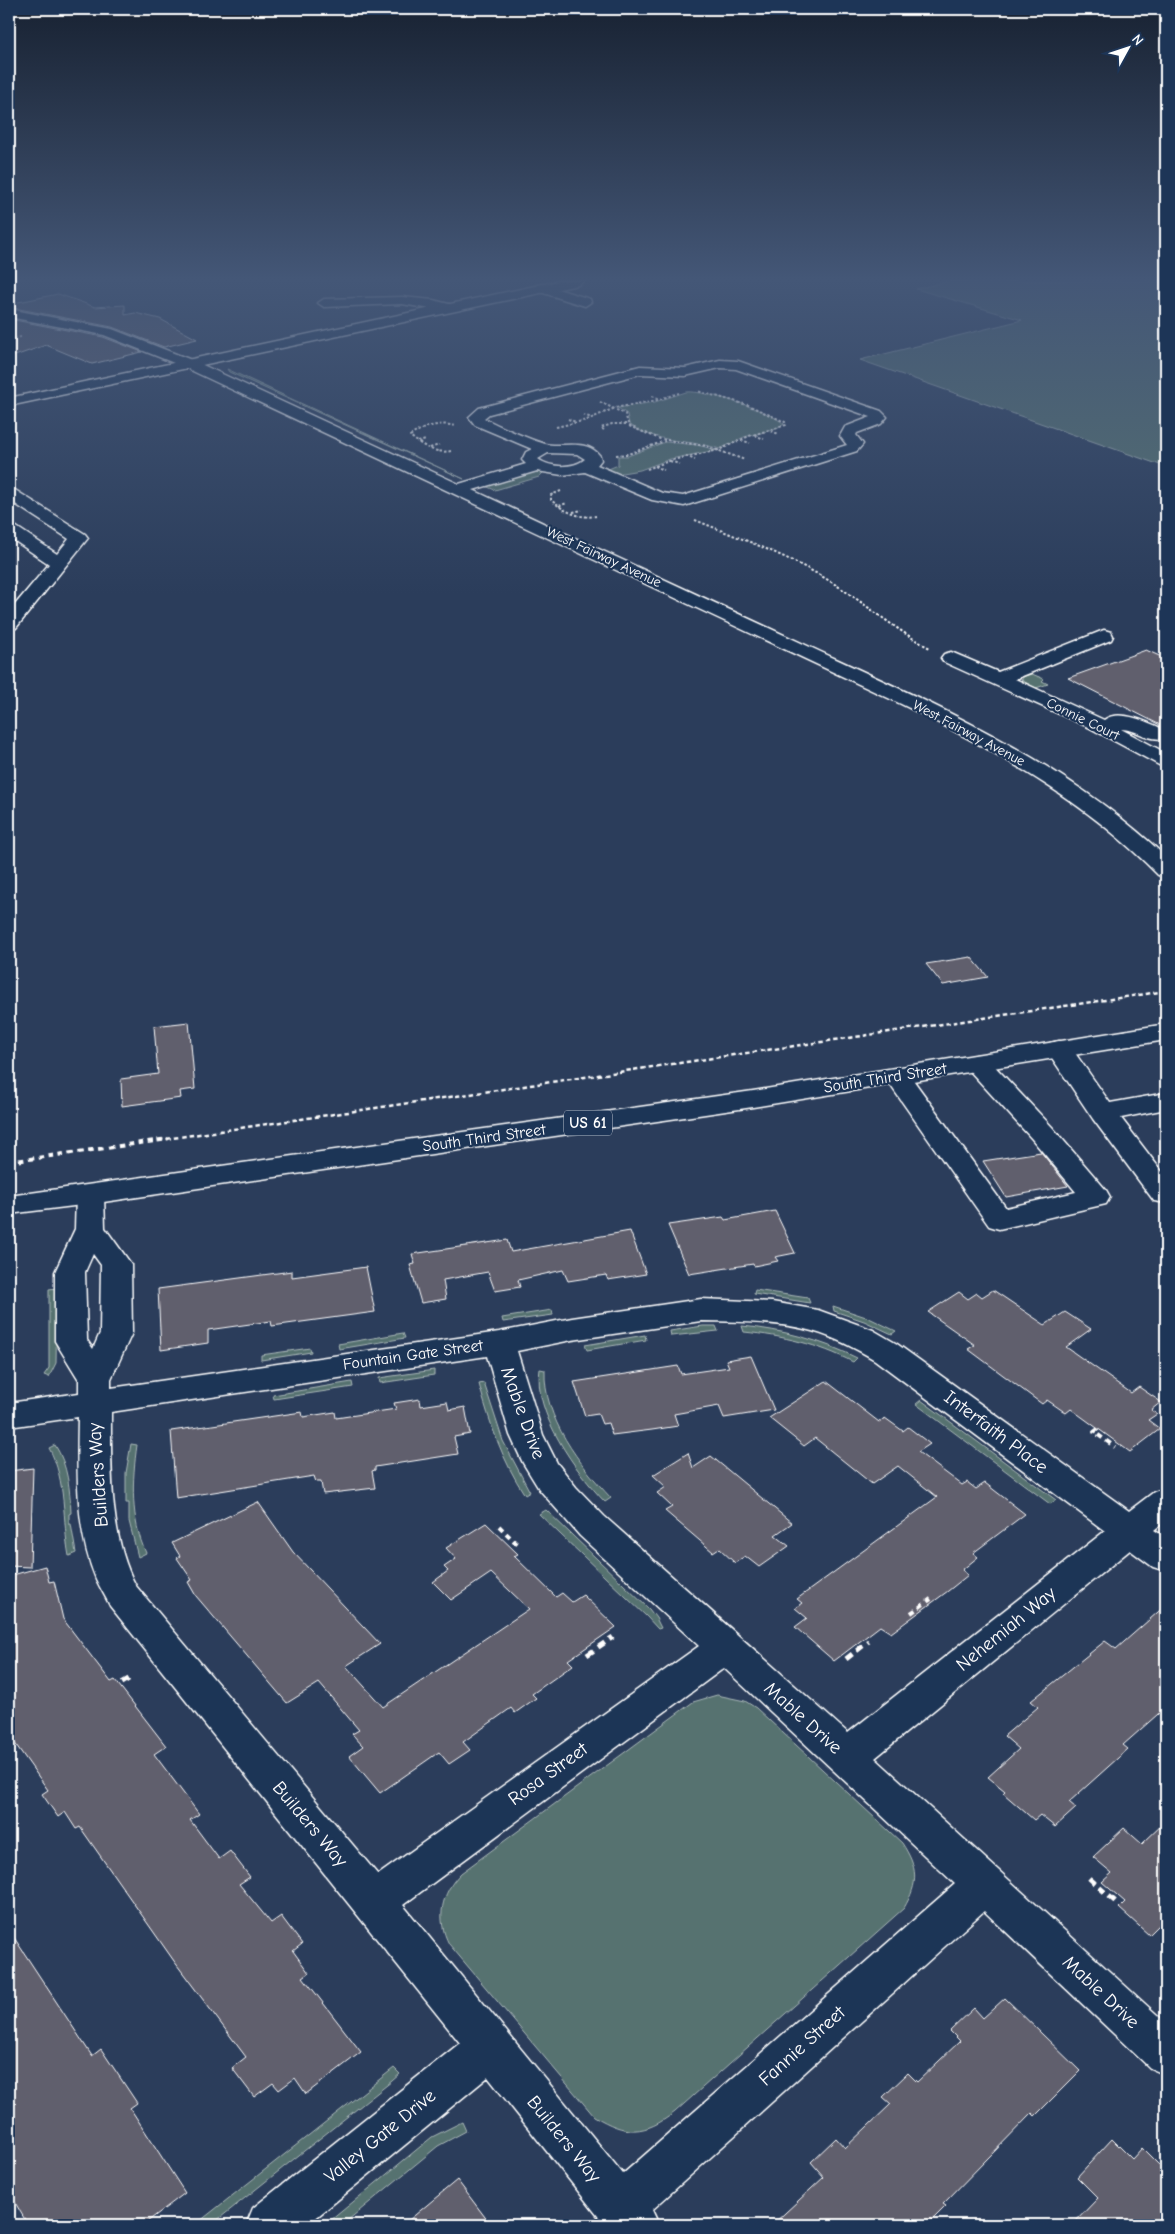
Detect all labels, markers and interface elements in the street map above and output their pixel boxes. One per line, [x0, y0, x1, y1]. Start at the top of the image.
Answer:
north arrow [1102, 22, 1152, 72]
text: N [1128, 31, 1147, 49]
street label: West Fairway Avenue [544, 523, 664, 591]
street label: Connie Court [1044, 694, 1123, 744]
street label: West Fairway Avenue [910, 696, 1028, 770]
street label: South Third Street [822, 1059, 948, 1097]
road number: US 61 [564, 1110, 612, 1136]
street label: South Third Street [421, 1120, 547, 1156]
street label: Fountain Gate Street [342, 1336, 485, 1374]
street label: Mable Drive [496, 1364, 550, 1462]
street label: Interfaith Place [940, 1386, 1052, 1478]
street label: Builders Way [83, 1421, 113, 1528]
street label: Nehemiah Way [952, 1582, 1061, 1676]
street label: Mable Drive [760, 1677, 846, 1759]
street label: Rosa Street [504, 1738, 592, 1810]
street label: Builders Way [268, 1777, 352, 1872]
street label: Mable Drive [1058, 1951, 1144, 2033]
street label: Fannie Street [754, 2001, 850, 2090]
street label: Valley Gate Drive [320, 2084, 440, 2188]
street label: Builders Way [522, 2091, 606, 2187]

